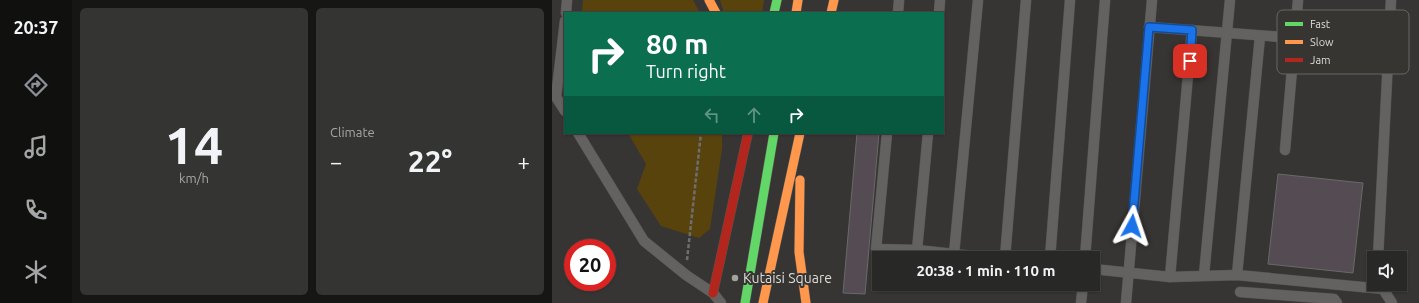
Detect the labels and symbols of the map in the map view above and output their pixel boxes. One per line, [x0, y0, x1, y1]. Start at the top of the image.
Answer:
legend [1277, 10, 1409, 74]
text: Fast [1310, 18, 1331, 30]
text: Slow [1310, 36, 1334, 48]
pin [1173, 44, 1207, 78]
text: Jam [1310, 54, 1331, 66]
position arrow [1111, 205, 1153, 247]
speed limit sign: 20 [564, 239, 616, 291]
place label: Kutaisi Square [743, 270, 832, 286]
marker: Kutaisi Square [730, 273, 740, 283]

